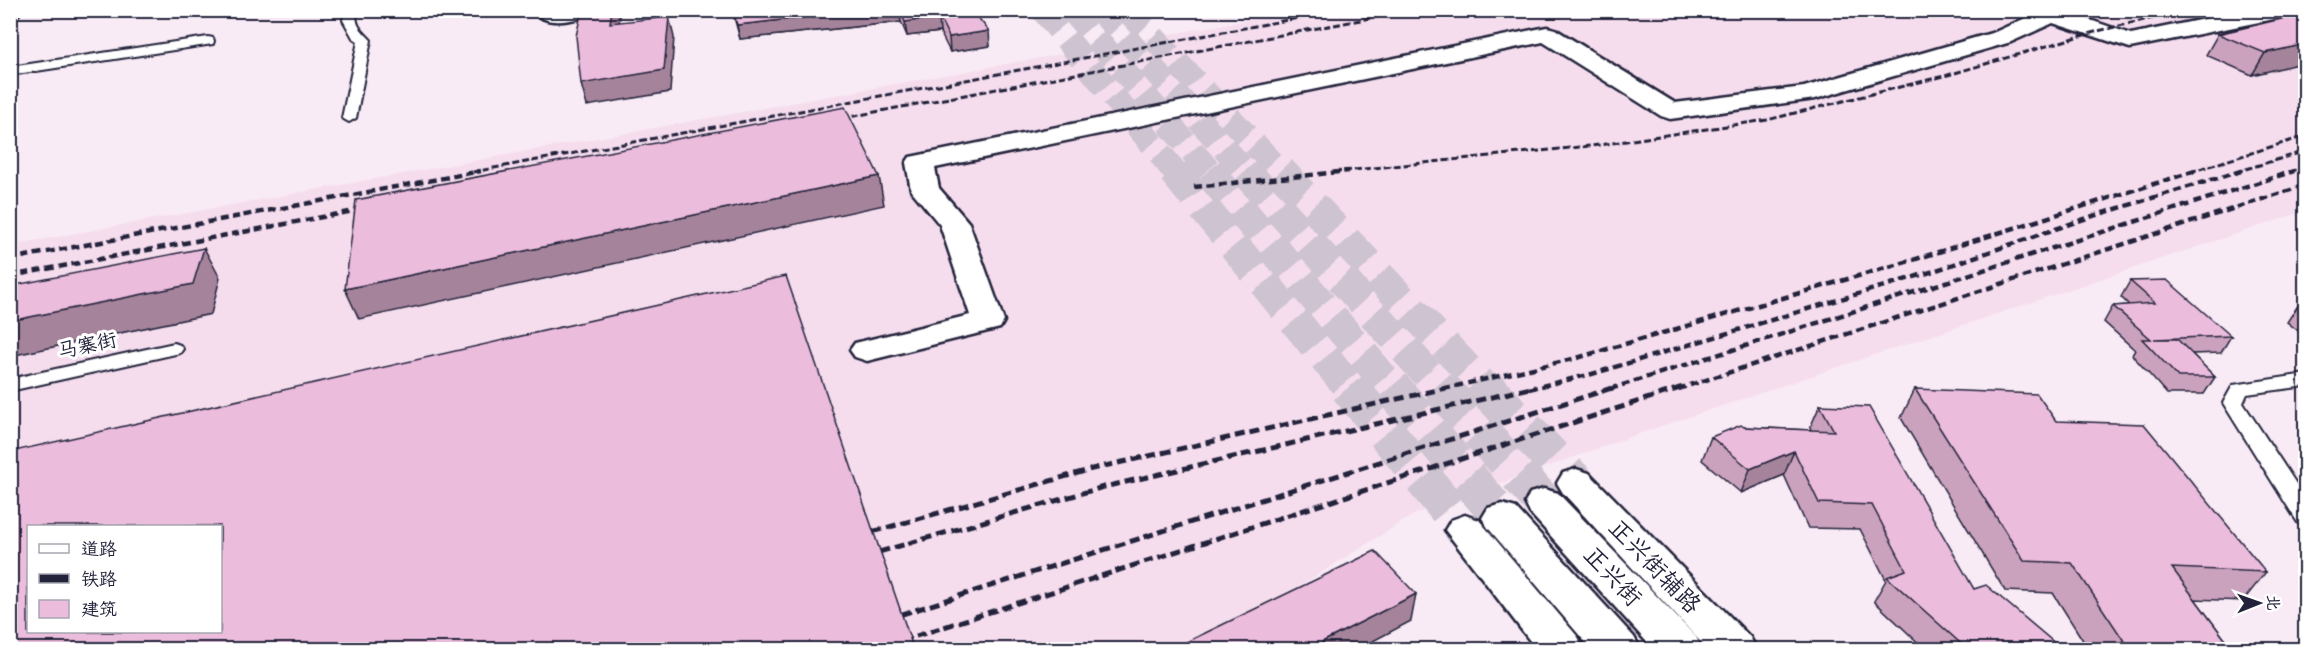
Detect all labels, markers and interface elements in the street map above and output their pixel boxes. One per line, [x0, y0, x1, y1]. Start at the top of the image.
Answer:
street label: 马寨街 [55, 328, 119, 363]
street label: 正兴街辅路 [1603, 513, 1707, 619]
legend [27, 525, 222, 633]
text: 道路 [81, 539, 117, 560]
street label: 正兴街 [1578, 540, 1648, 612]
text: 铁路 [81, 569, 117, 590]
north arrow [2229, 573, 2289, 633]
text: 北 [2264, 595, 2282, 611]
text: 建筑 [81, 599, 117, 620]

